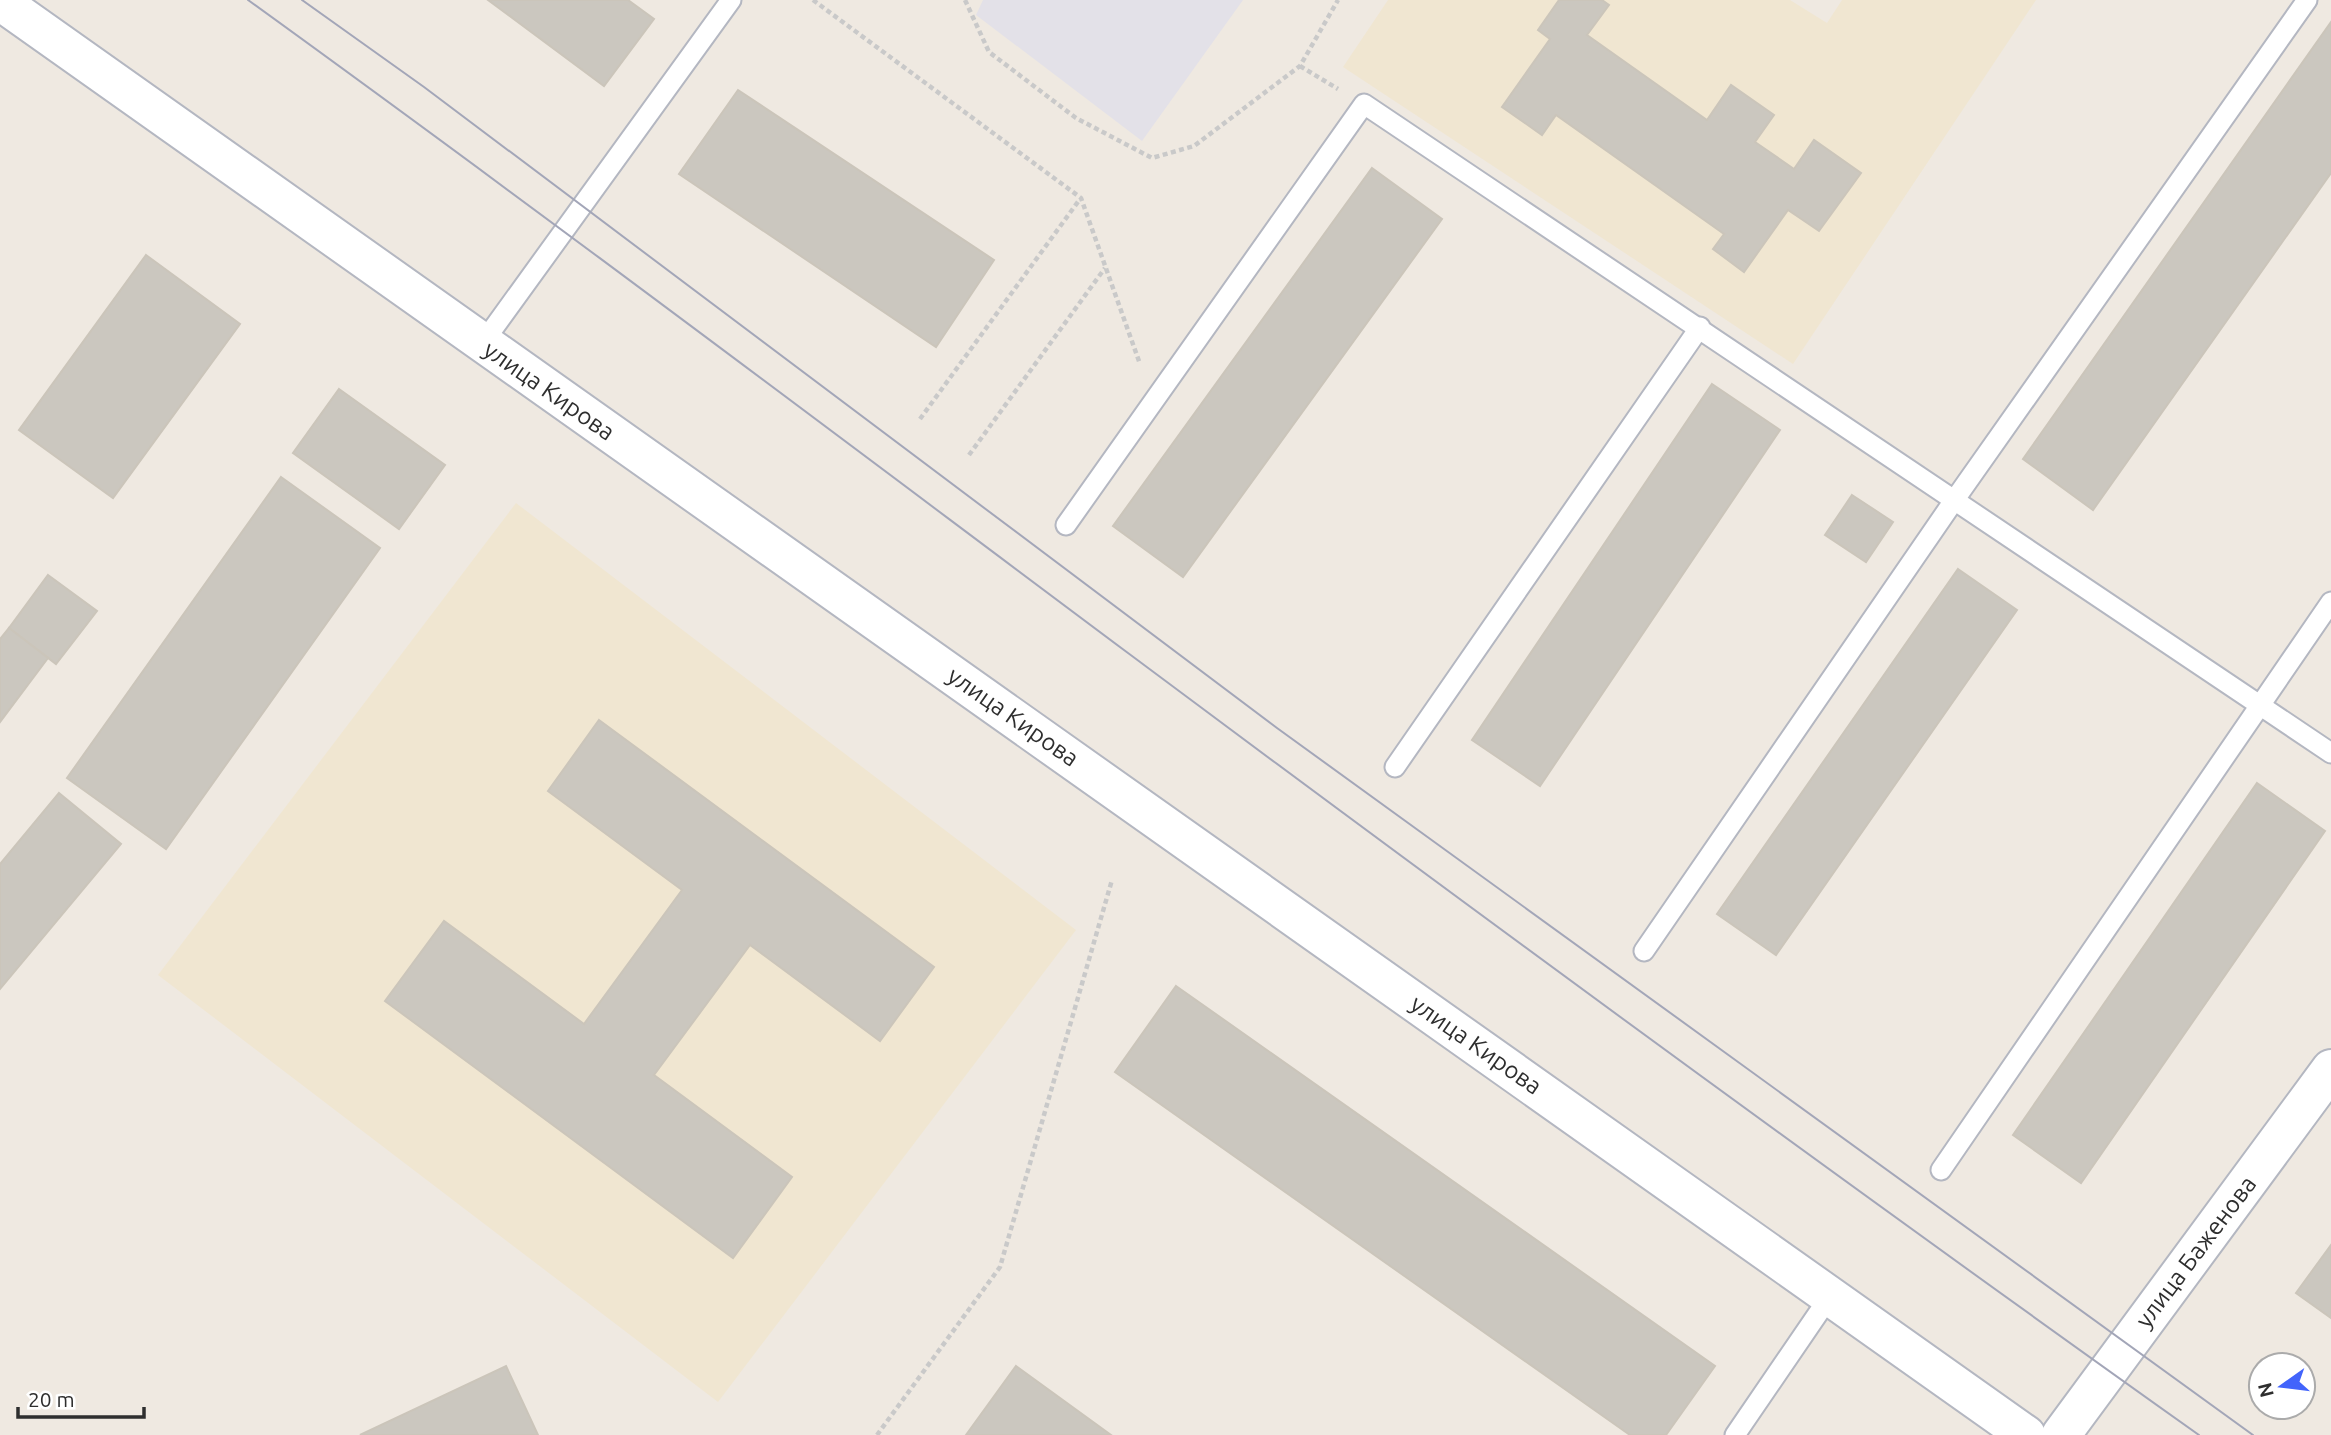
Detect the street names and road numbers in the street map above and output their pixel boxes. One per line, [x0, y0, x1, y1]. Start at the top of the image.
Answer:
street label: улица Кирова [479, 335, 620, 446]
street label: улица Кирова [943, 661, 1084, 772]
street label: улица Кирова [1406, 989, 1547, 1100]
street label: улица Баженова [2130, 1171, 2261, 1333]

